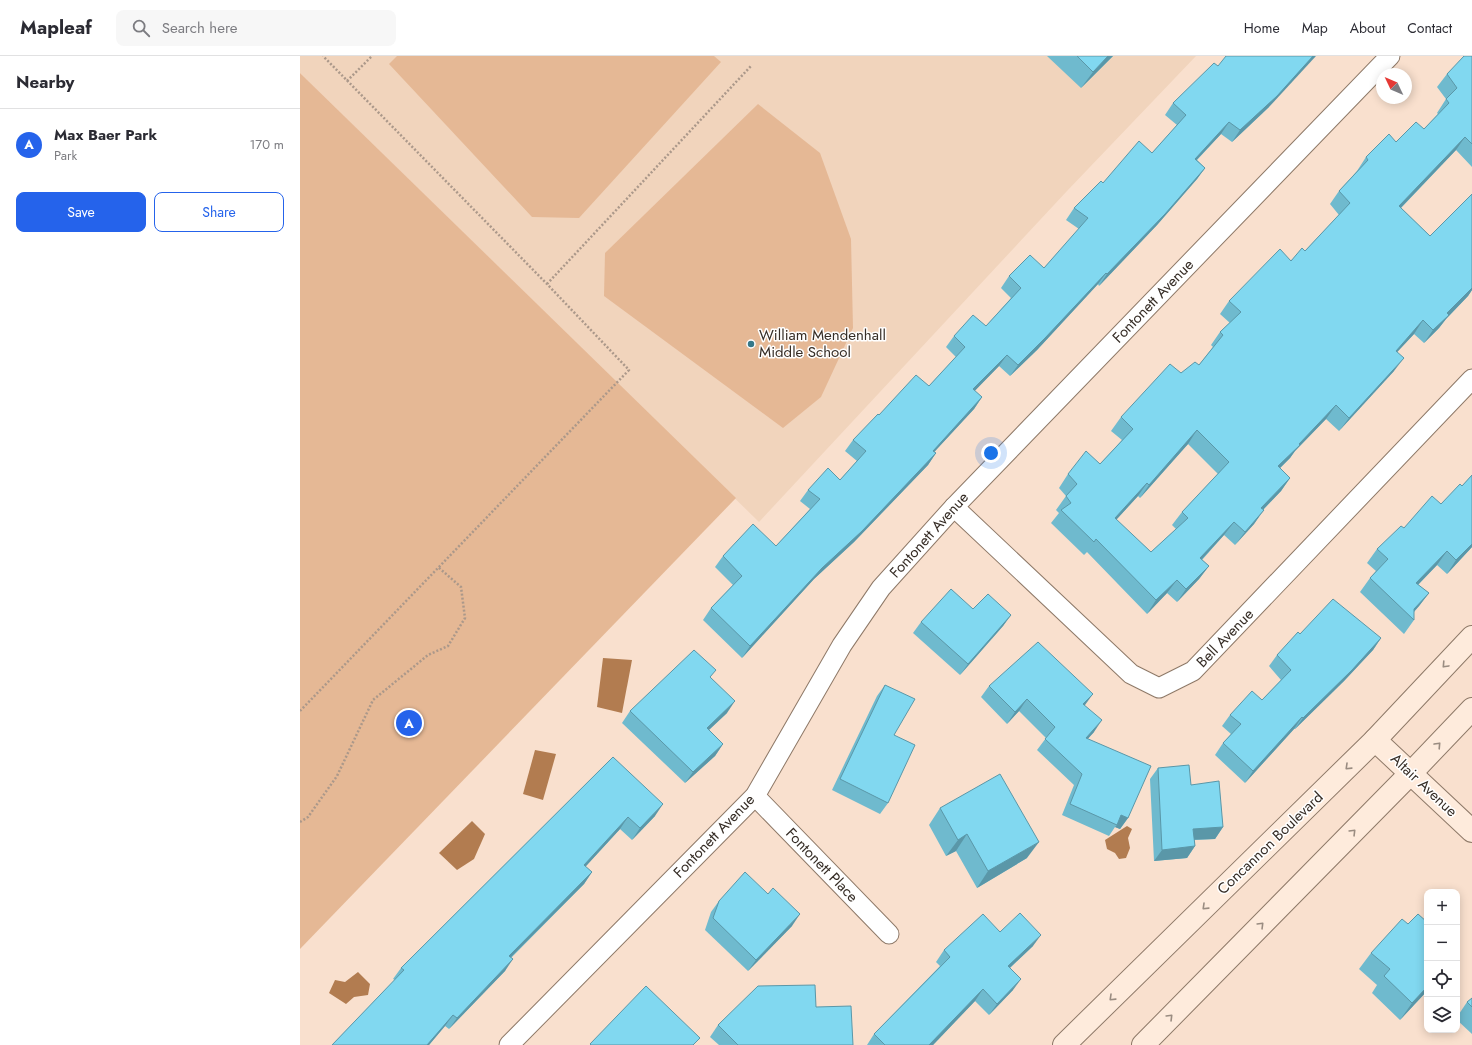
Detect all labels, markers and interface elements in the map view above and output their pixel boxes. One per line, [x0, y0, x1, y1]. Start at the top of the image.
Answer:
search box [116, 10, 396, 46]
text: Mapleaf [20, 14, 92, 41]
icon: search [130, 17, 152, 39]
text: Search here [162, 17, 238, 39]
text: Home [1244, 18, 1280, 38]
text: Map [1302, 18, 1328, 38]
text: About [1350, 18, 1385, 38]
text: Contact [1407, 18, 1452, 38]
north arrow [1376, 68, 1412, 104]
text: Nearby [16, 70, 74, 94]
text: Max Baer Park [54, 124, 157, 146]
text: A [24, 135, 34, 154]
text: 170 m [249, 135, 284, 154]
text: Park [54, 146, 77, 165]
button: Save [16, 192, 146, 232]
button: Share [154, 192, 284, 232]
street label: Fontonett Avenue [1107, 254, 1199, 348]
place label: William Mendenhall Middle School [759, 324, 886, 363]
marker: William Mendenhall Middle School [746, 339, 756, 349]
your location [981, 443, 1001, 463]
street label: Fontonett Avenue [884, 487, 974, 583]
street label: Bell Avenue [1191, 603, 1259, 672]
one-way arrow [1443, 660, 1450, 668]
pin: A [396, 708, 422, 738]
one-way arrow [1433, 742, 1441, 750]
street label: Altair Avenue [1386, 748, 1463, 822]
one-way arrow [1345, 762, 1353, 770]
street label: Concannon Boulevard [1212, 786, 1328, 900]
street label: Fontonett Avenue [668, 789, 760, 883]
street label: Fontonett Place [781, 823, 863, 907]
one-way arrow [1348, 829, 1356, 837]
map controls [1424, 889, 1460, 1033]
button: + [1424, 889, 1460, 925]
one-way arrow [1202, 902, 1210, 910]
one-way arrow [1256, 922, 1264, 930]
button: − [1424, 925, 1460, 961]
button: locate [1424, 961, 1460, 997]
one-way arrow [1109, 993, 1117, 1001]
button: layers [1424, 997, 1460, 1033]
one-way arrow [1165, 1014, 1173, 1022]

